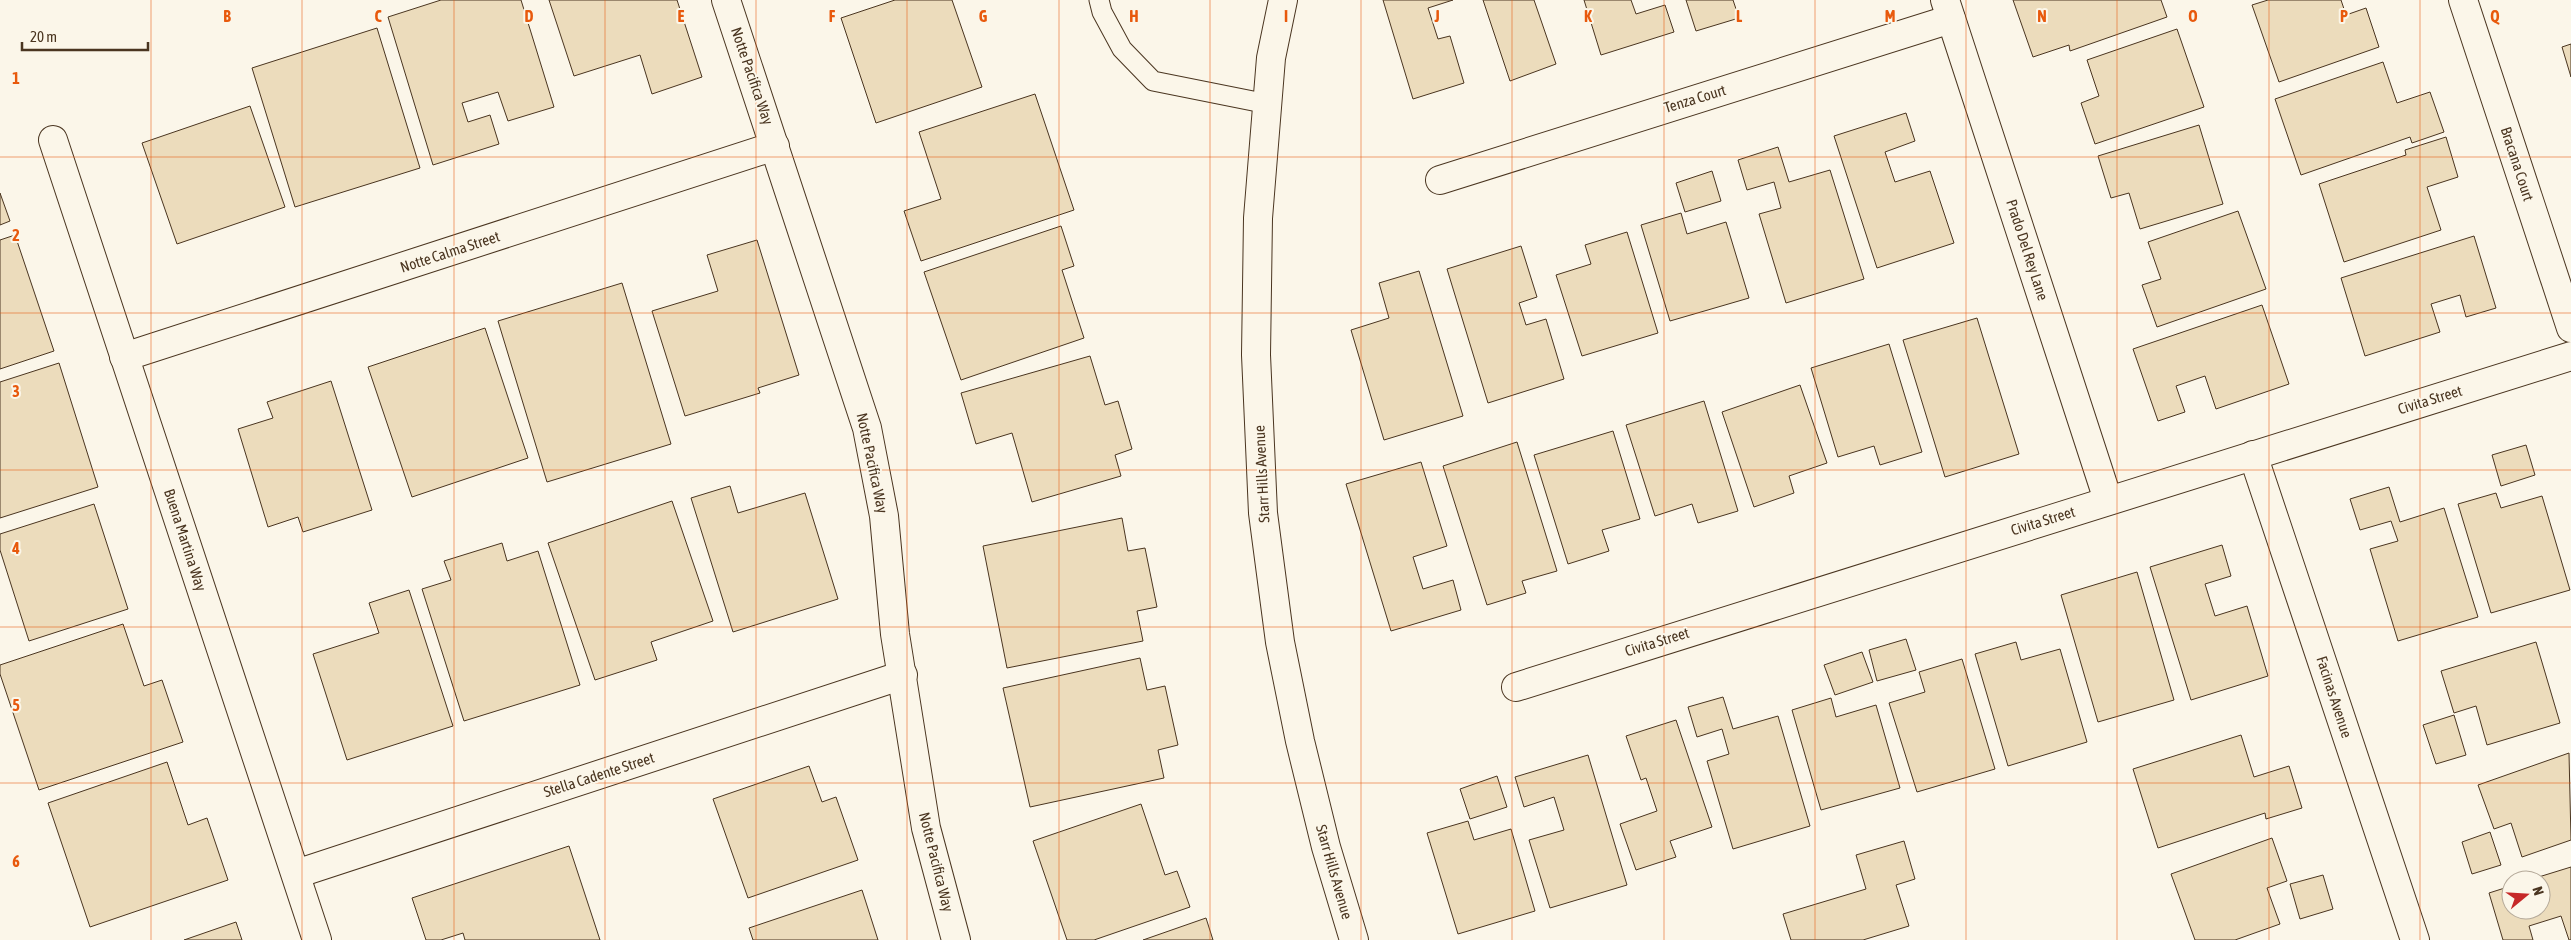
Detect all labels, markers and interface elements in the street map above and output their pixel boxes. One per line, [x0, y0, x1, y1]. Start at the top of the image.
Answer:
text: B [223, 7, 231, 25]
text: C [374, 7, 382, 25]
text: D [525, 7, 534, 25]
text: E [678, 7, 685, 25]
text: F [829, 7, 836, 25]
text: G [979, 7, 988, 25]
text: H [1129, 7, 1139, 25]
text: I [1284, 7, 1288, 25]
text: J [1433, 7, 1440, 25]
text: K [1584, 7, 1592, 25]
text: L [1736, 7, 1743, 25]
text: M [1885, 7, 1895, 25]
text: N [2037, 7, 2047, 25]
text: O [2188, 7, 2198, 25]
text: P [2340, 7, 2348, 25]
text: Q [2490, 7, 2500, 25]
scale bar [22, 20, 149, 52]
street label: Notte Pacifica Way [728, 25, 777, 127]
text: 20 m [30, 28, 57, 45]
text: 1 [12, 69, 20, 87]
street label: Tenza Court [1662, 81, 1728, 116]
street label: Bracana Court [2498, 125, 2537, 203]
street label: Prado Del Rey Lane [2003, 197, 2052, 303]
text: 2 [12, 226, 20, 244]
street label: Notte Calma Street [398, 227, 502, 276]
text: 3 [12, 382, 20, 400]
street label: Civita Street [2396, 382, 2464, 417]
street label: Notte Pacifica Way [854, 411, 891, 515]
street label: Starr Hills Avenue [1250, 425, 1273, 523]
street label: Buena Martina Way [161, 487, 210, 593]
street label: Civita Street [2009, 503, 2077, 538]
text: 4 [11, 539, 20, 557]
street label: Civita Street [1623, 624, 1691, 659]
street label: Facinas Avenue [2313, 654, 2356, 740]
text: 5 [12, 696, 20, 714]
street label: Stella Cadente Street [541, 749, 656, 800]
street label: Notte Pacifica Way [916, 810, 957, 913]
street label: Starr Hills Avenue [1313, 823, 1356, 921]
text: 6 [12, 852, 20, 870]
north arrow [2501, 870, 2551, 920]
text: N [2529, 885, 2547, 897]

